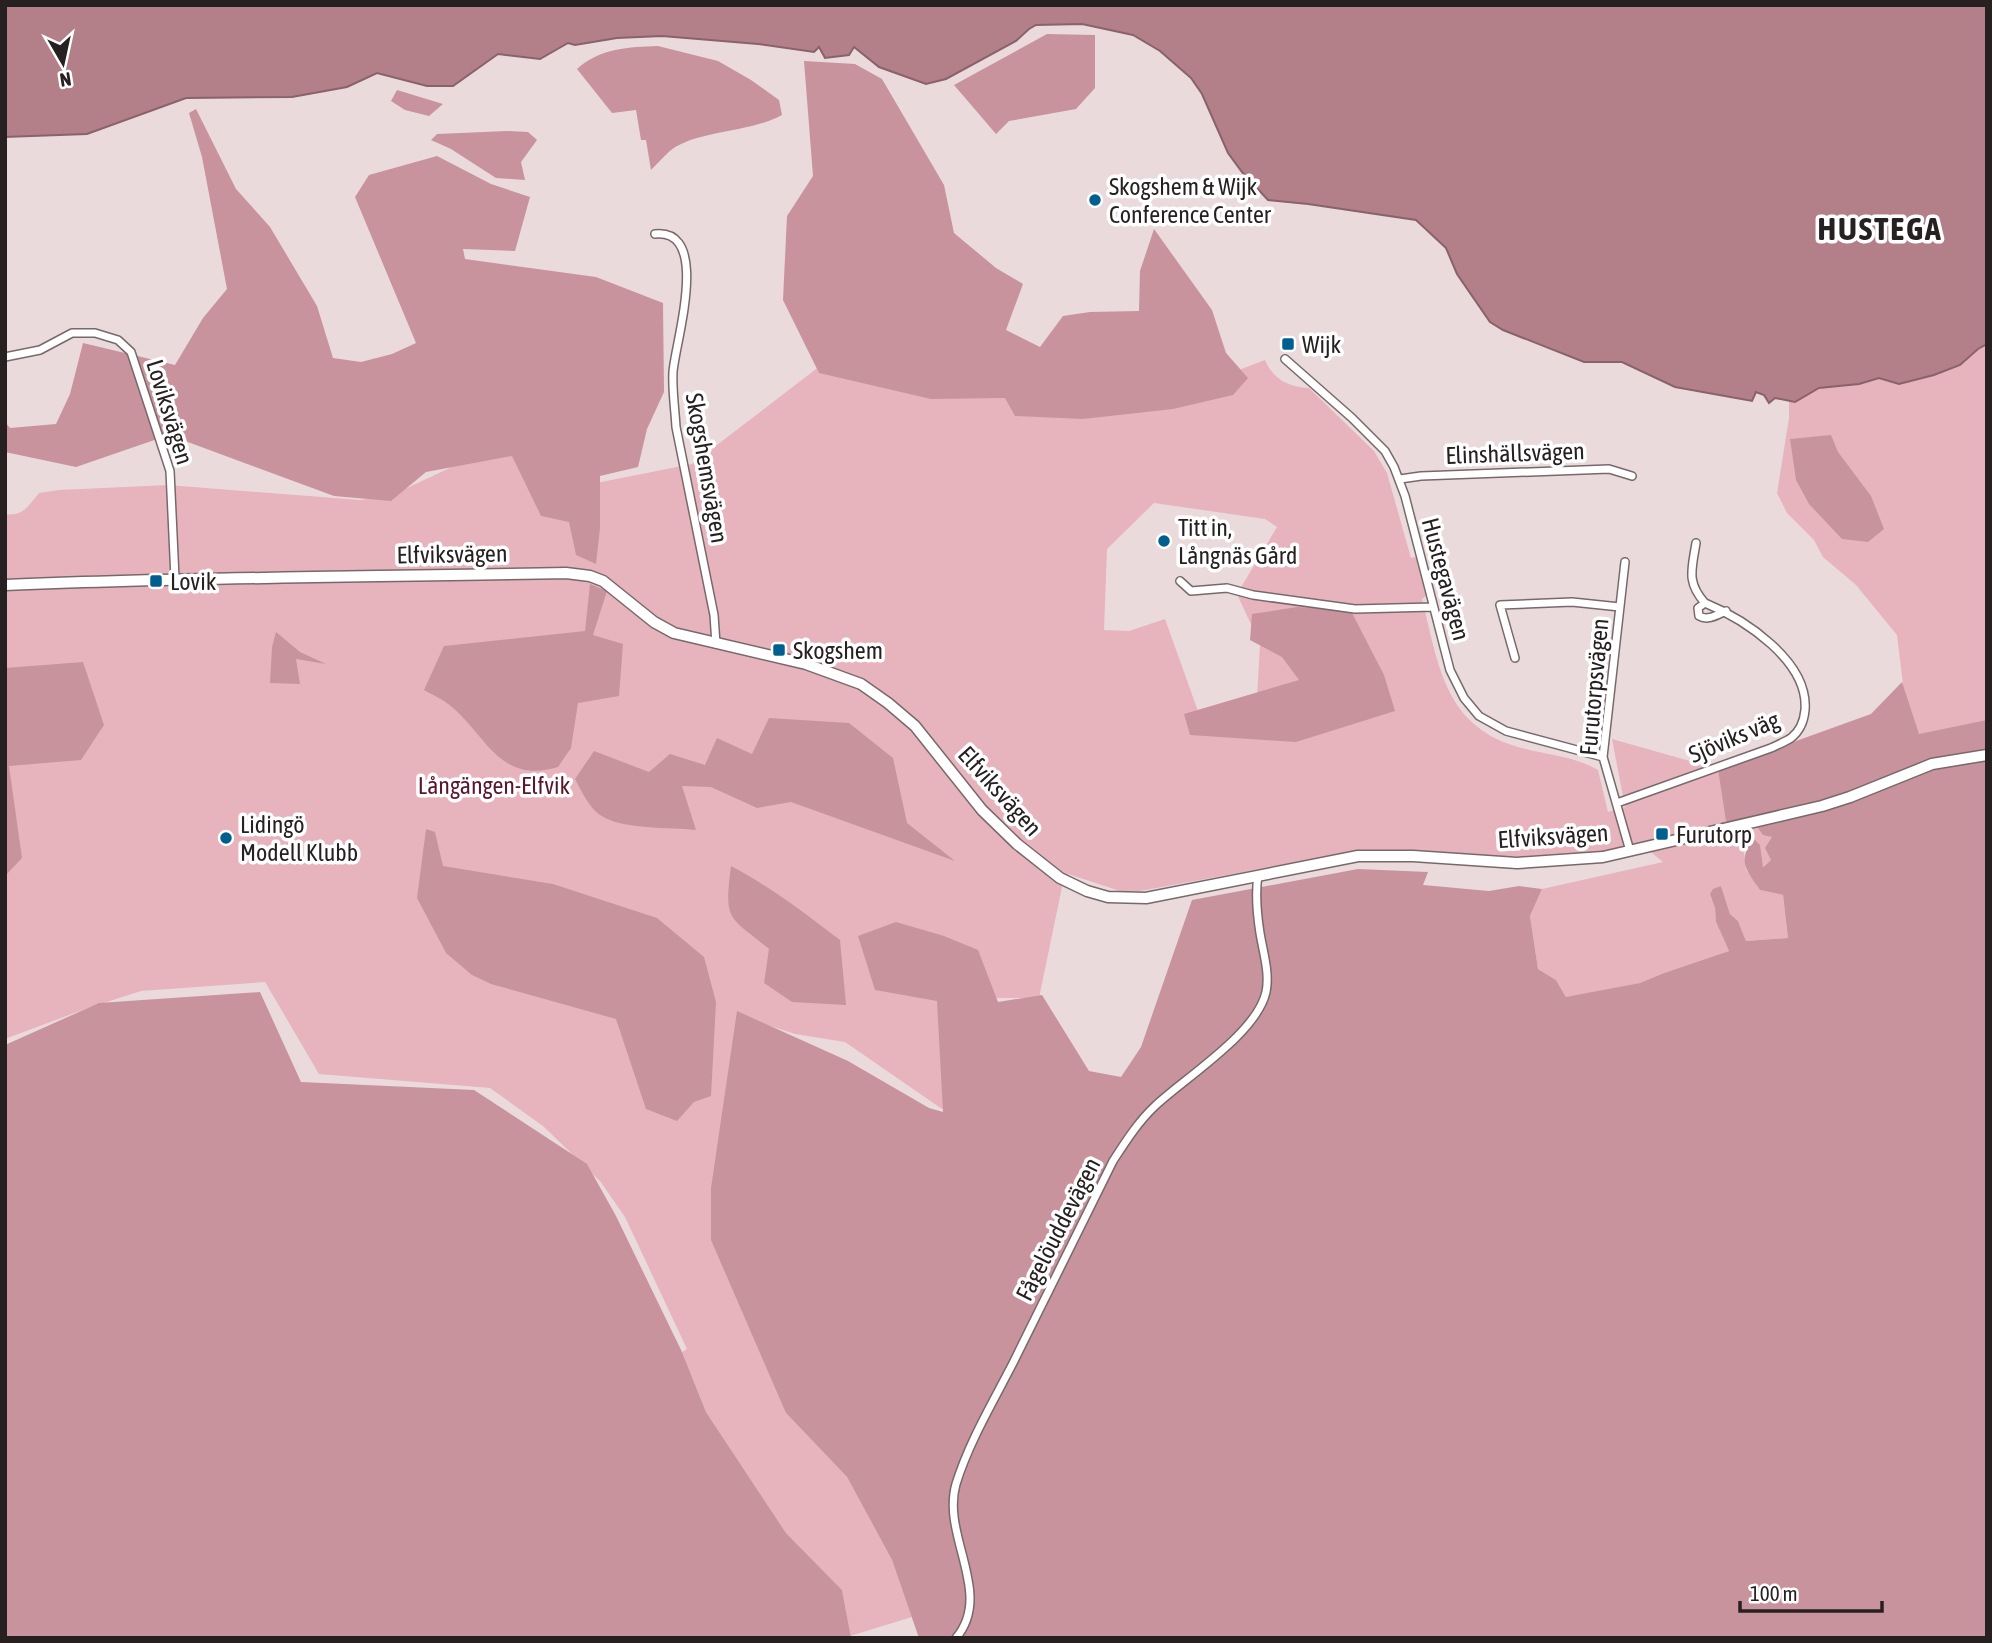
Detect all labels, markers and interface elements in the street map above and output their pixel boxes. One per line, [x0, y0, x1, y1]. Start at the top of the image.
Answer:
north arrow [28, 28, 98, 98]
text: N [58, 68, 73, 92]
place label: Skogshem & Wijk Conference Center [1109, 173, 1272, 228]
marker: Skogshem & Wijk Conference Center [1087, 192, 1103, 208]
district label: HUSTEGA [1817, 210, 1943, 247]
place label: Wijk [1302, 331, 1341, 358]
marker: Wijk [1280, 336, 1296, 352]
street label: Loviksvägen [141, 356, 199, 468]
street label: Skogshemsvägen [681, 391, 733, 545]
street label: Elinshällsvägen [1445, 437, 1585, 469]
place label: Titt in, Långnäs Gård [1178, 514, 1297, 569]
street label: Hustegavägen [1417, 515, 1475, 643]
marker: Titt in, Långnäs Gård [1156, 533, 1172, 549]
street label: Elfviksvägen [396, 540, 508, 568]
place label: Lovik [170, 568, 217, 595]
marker: Lovik [148, 573, 164, 589]
street label: Furutorpsvägen [1575, 617, 1613, 757]
place label: Skogshem [793, 637, 883, 664]
marker: Skogshem [771, 642, 787, 658]
street label: Sjöviks väg [1685, 706, 1784, 768]
street label: Elfviksvägen [953, 741, 1047, 841]
park label: Långängen-Elfvik [418, 772, 571, 799]
place label: Lidingö Modell Klubb [240, 811, 358, 866]
street label: Elfviksvägen [1497, 819, 1609, 853]
place label: Furutorp [1676, 821, 1752, 848]
marker: Furutorp [1654, 826, 1670, 842]
marker: Lidingö Modell Klubb [218, 830, 234, 846]
street label: Fågelöuddevägen [1010, 1153, 1106, 1305]
scale bar [1740, 1570, 1882, 1614]
text: 100 m [1750, 1581, 1798, 1605]

